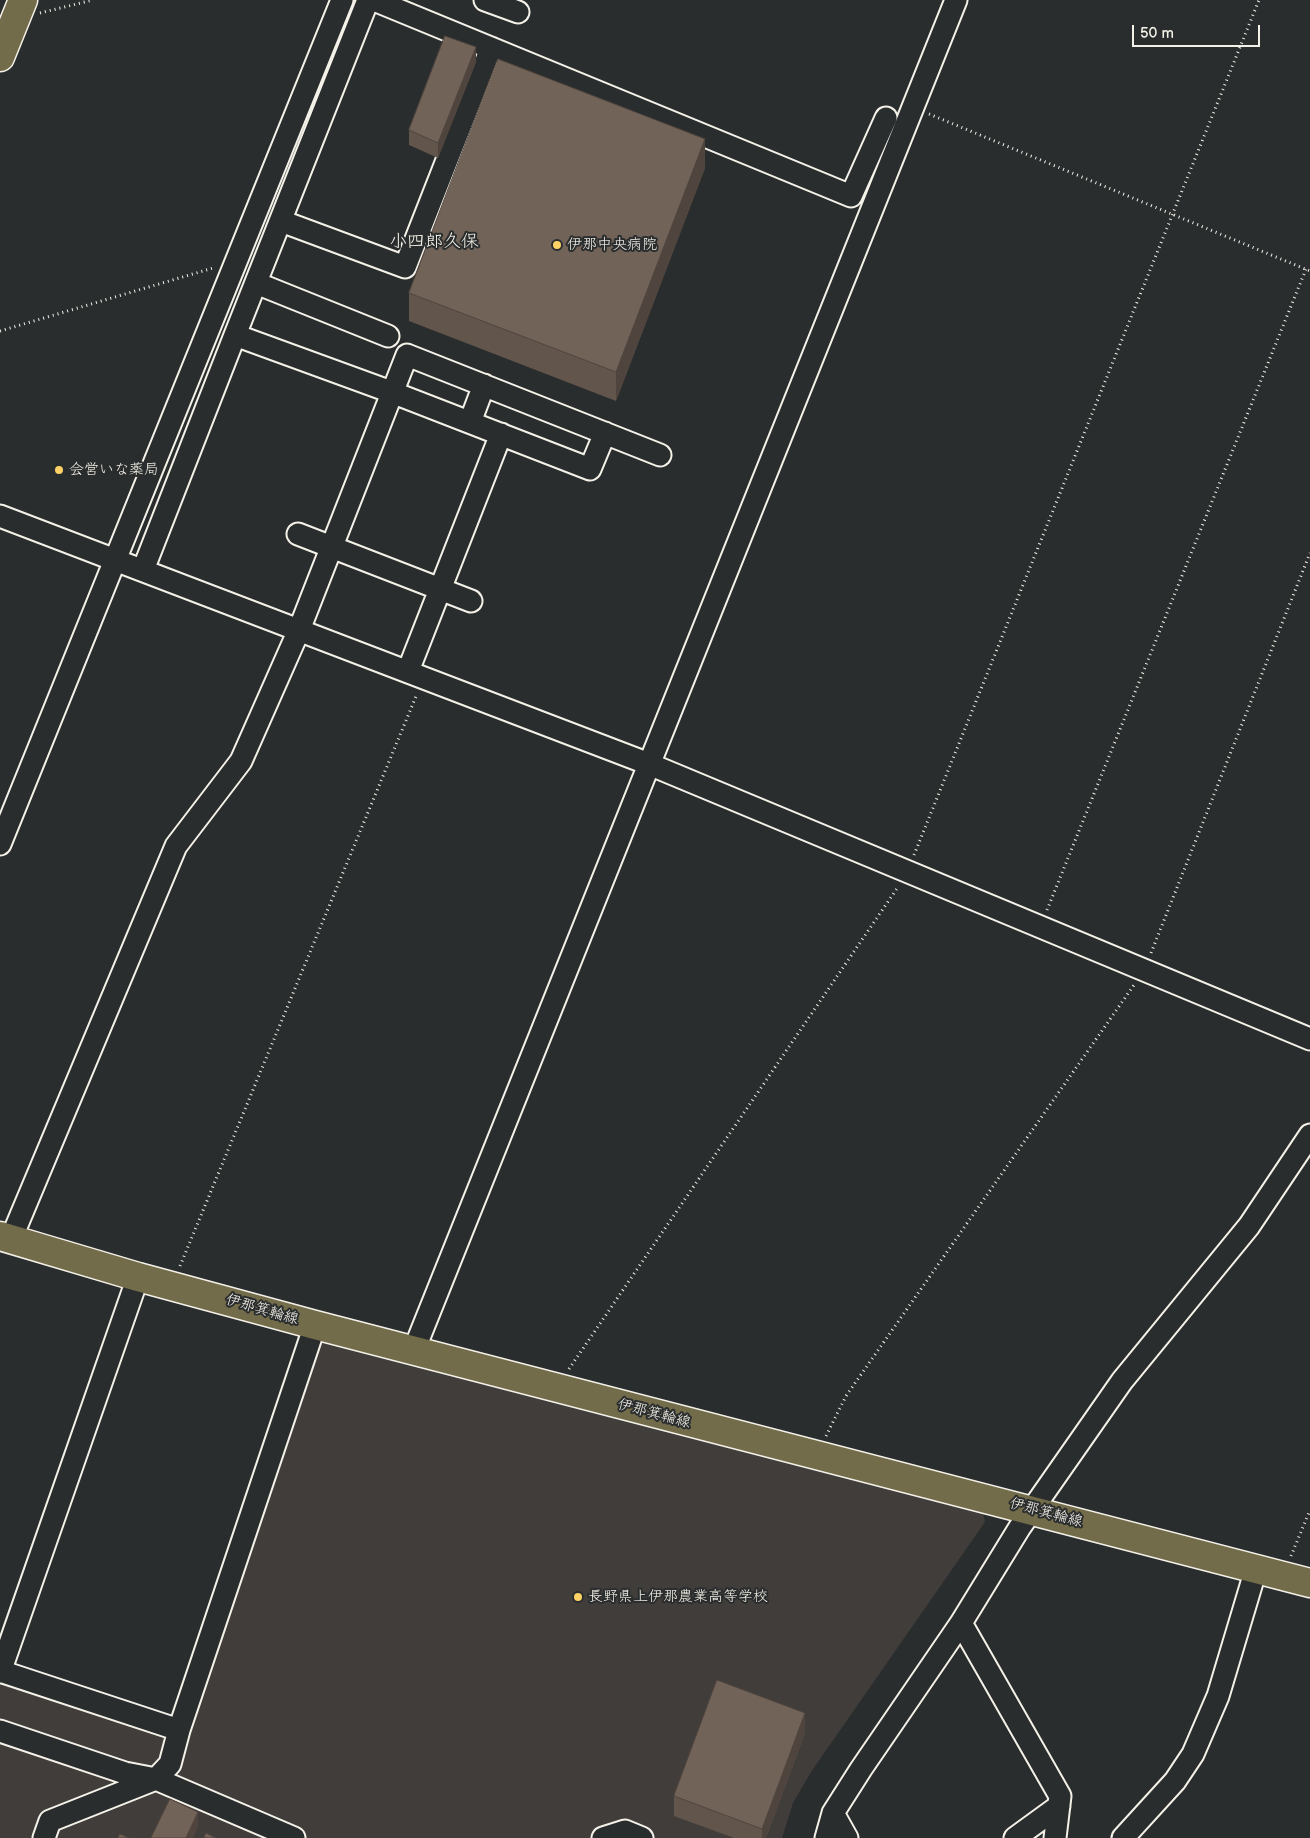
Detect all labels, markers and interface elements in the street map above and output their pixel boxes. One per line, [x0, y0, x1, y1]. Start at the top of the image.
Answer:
scale bar [1135, 15, 1262, 47]
text: 50 m [1140, 24, 1174, 43]
district label: 小四郎久保 [389, 231, 479, 253]
place label: 伊那中央病院 [567, 236, 657, 254]
marker: 伊那中央病院 [551, 239, 563, 251]
place label: 会営いな薬局 [69, 461, 159, 479]
marker: 会営いな薬局 [53, 464, 65, 476]
street label: 伊那箕輪線 [223, 1291, 301, 1329]
street label: 伊那箕輪線 [615, 1396, 693, 1432]
street label: 伊那箕輪線 [1007, 1495, 1085, 1531]
place label: 長野県上伊那農業高等学校 [588, 1588, 768, 1606]
marker: 長野県上伊那農業高等学校 [572, 1591, 584, 1603]

